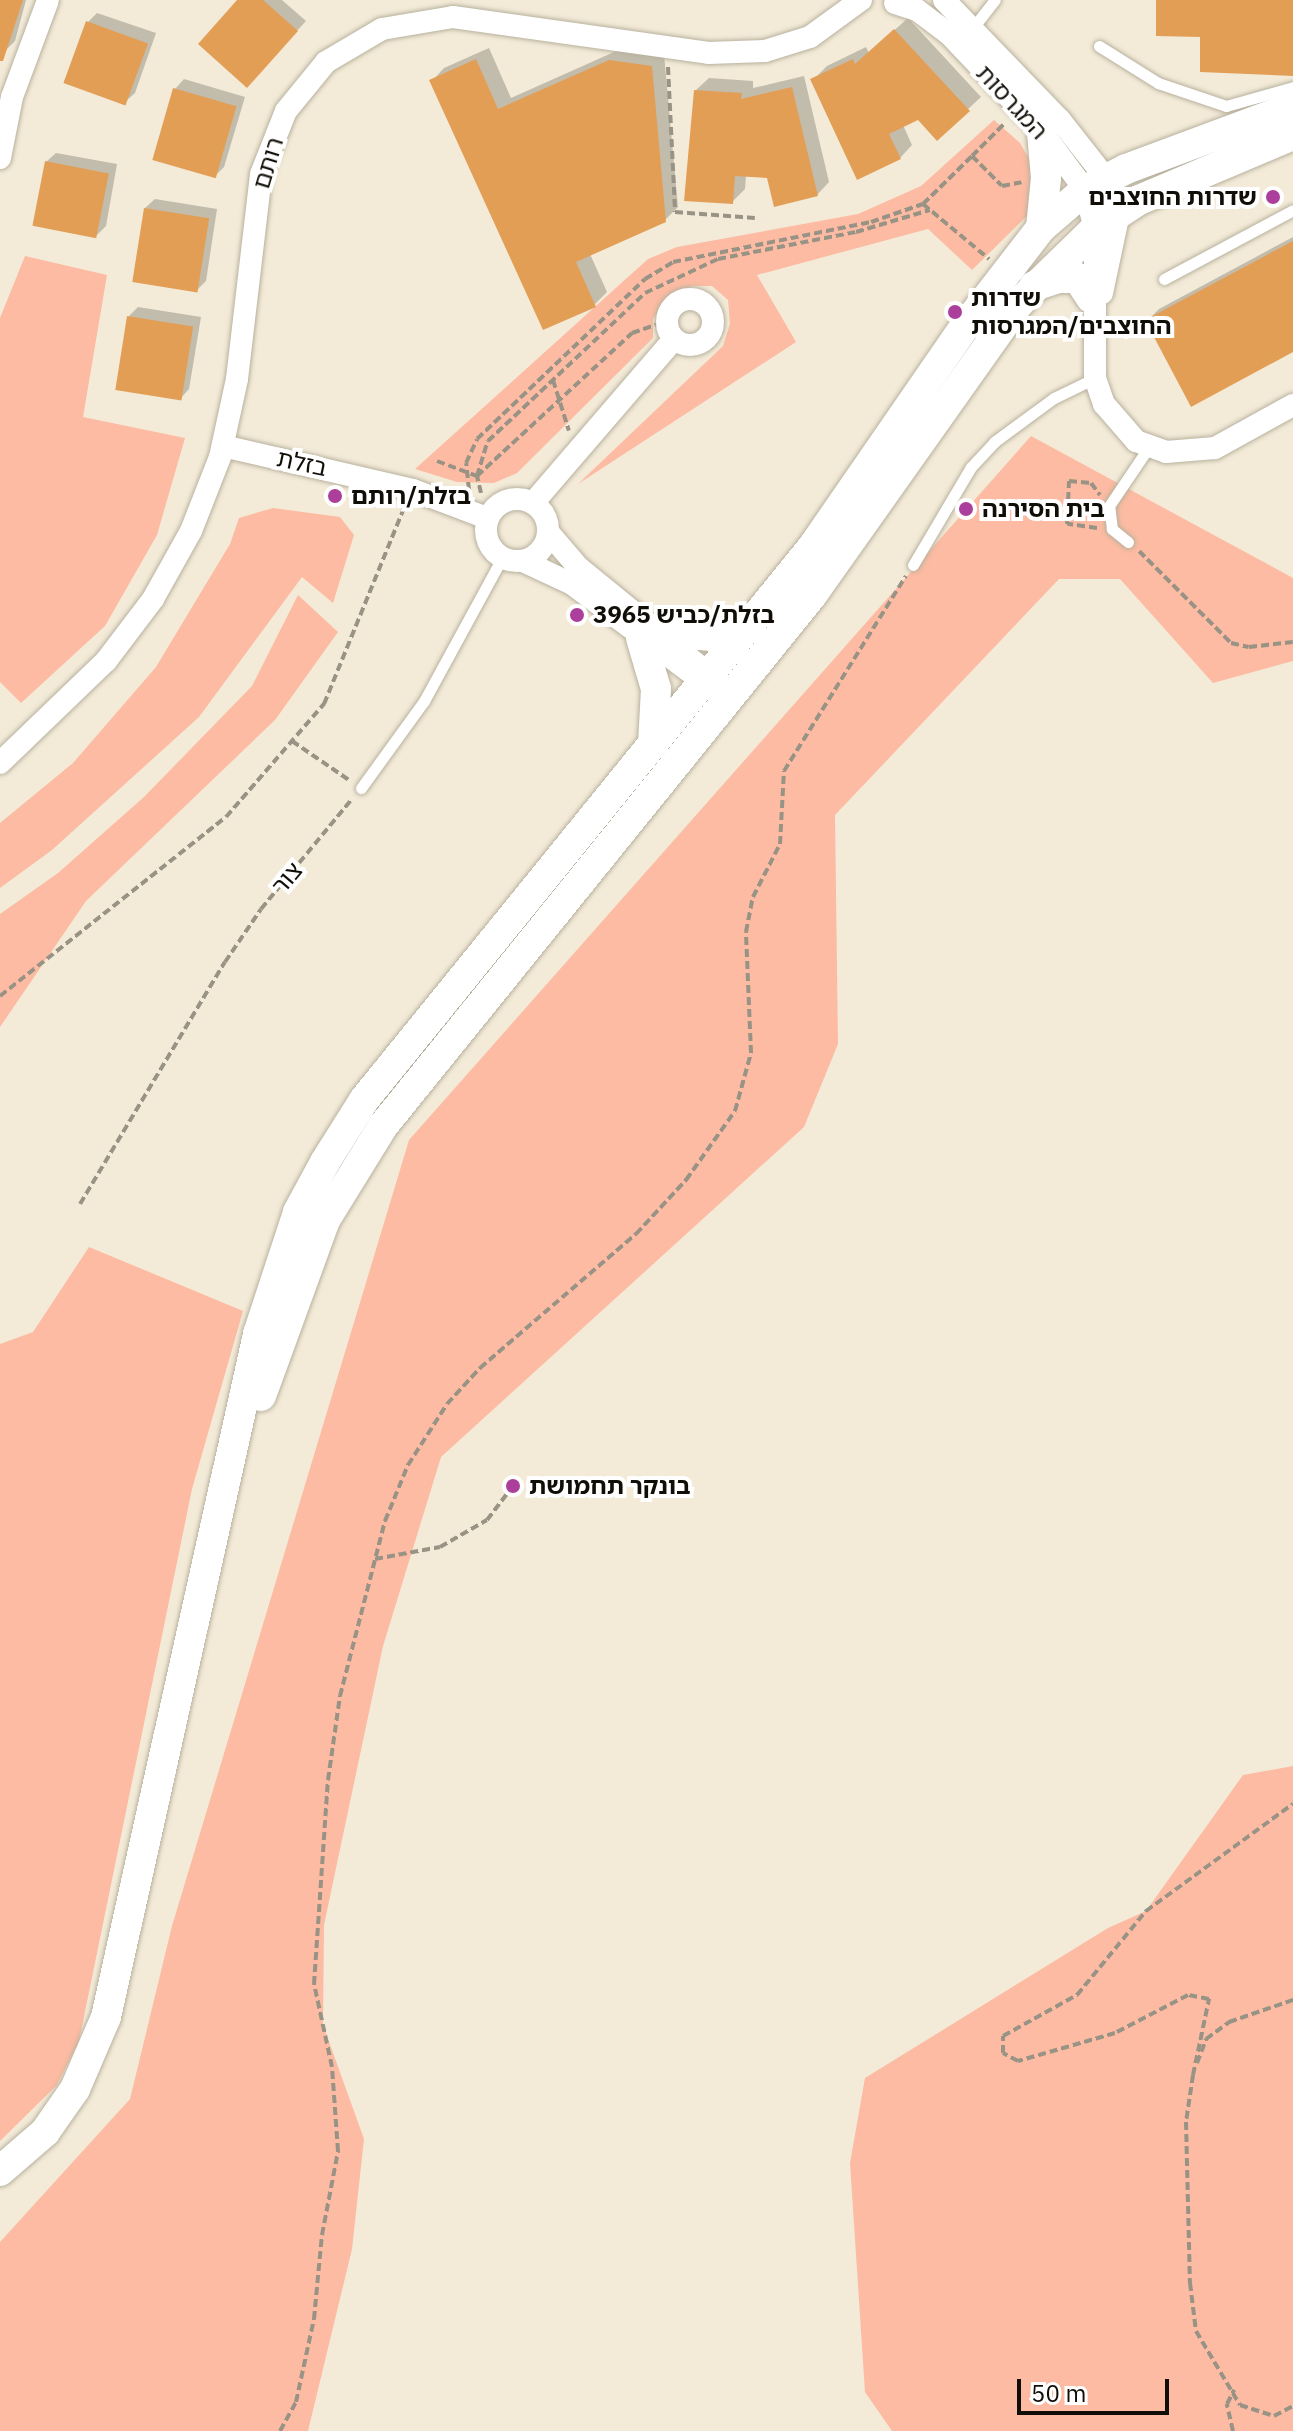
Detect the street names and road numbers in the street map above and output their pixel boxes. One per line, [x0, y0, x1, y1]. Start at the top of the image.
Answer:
street label: המגרסות [970, 59, 1054, 145]
street label: רותם [247, 134, 289, 192]
street label: בזלת [274, 444, 330, 482]
street label: צור [265, 856, 309, 900]

